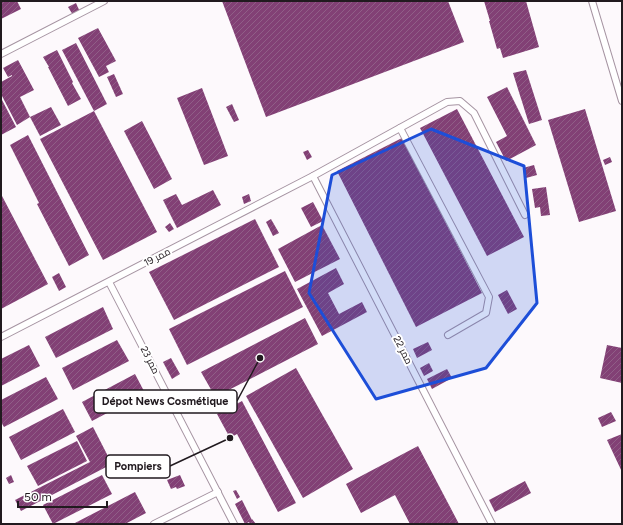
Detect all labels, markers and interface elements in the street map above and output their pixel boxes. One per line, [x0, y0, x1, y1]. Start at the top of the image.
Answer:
street label: ممر 19 [141, 245, 173, 269]
street label: ممر 22 [390, 334, 416, 366]
street label: ممر 23 [137, 344, 163, 376]
callout: Dépot News Cosmétique [94, 390, 237, 413]
text: Dépot News Cosmétique [102, 395, 228, 408]
callout: Pompiers [106, 455, 170, 478]
text: Pompiers [114, 460, 162, 473]
scale bar [18, 483, 107, 509]
text: 50 m [24, 490, 52, 504]

